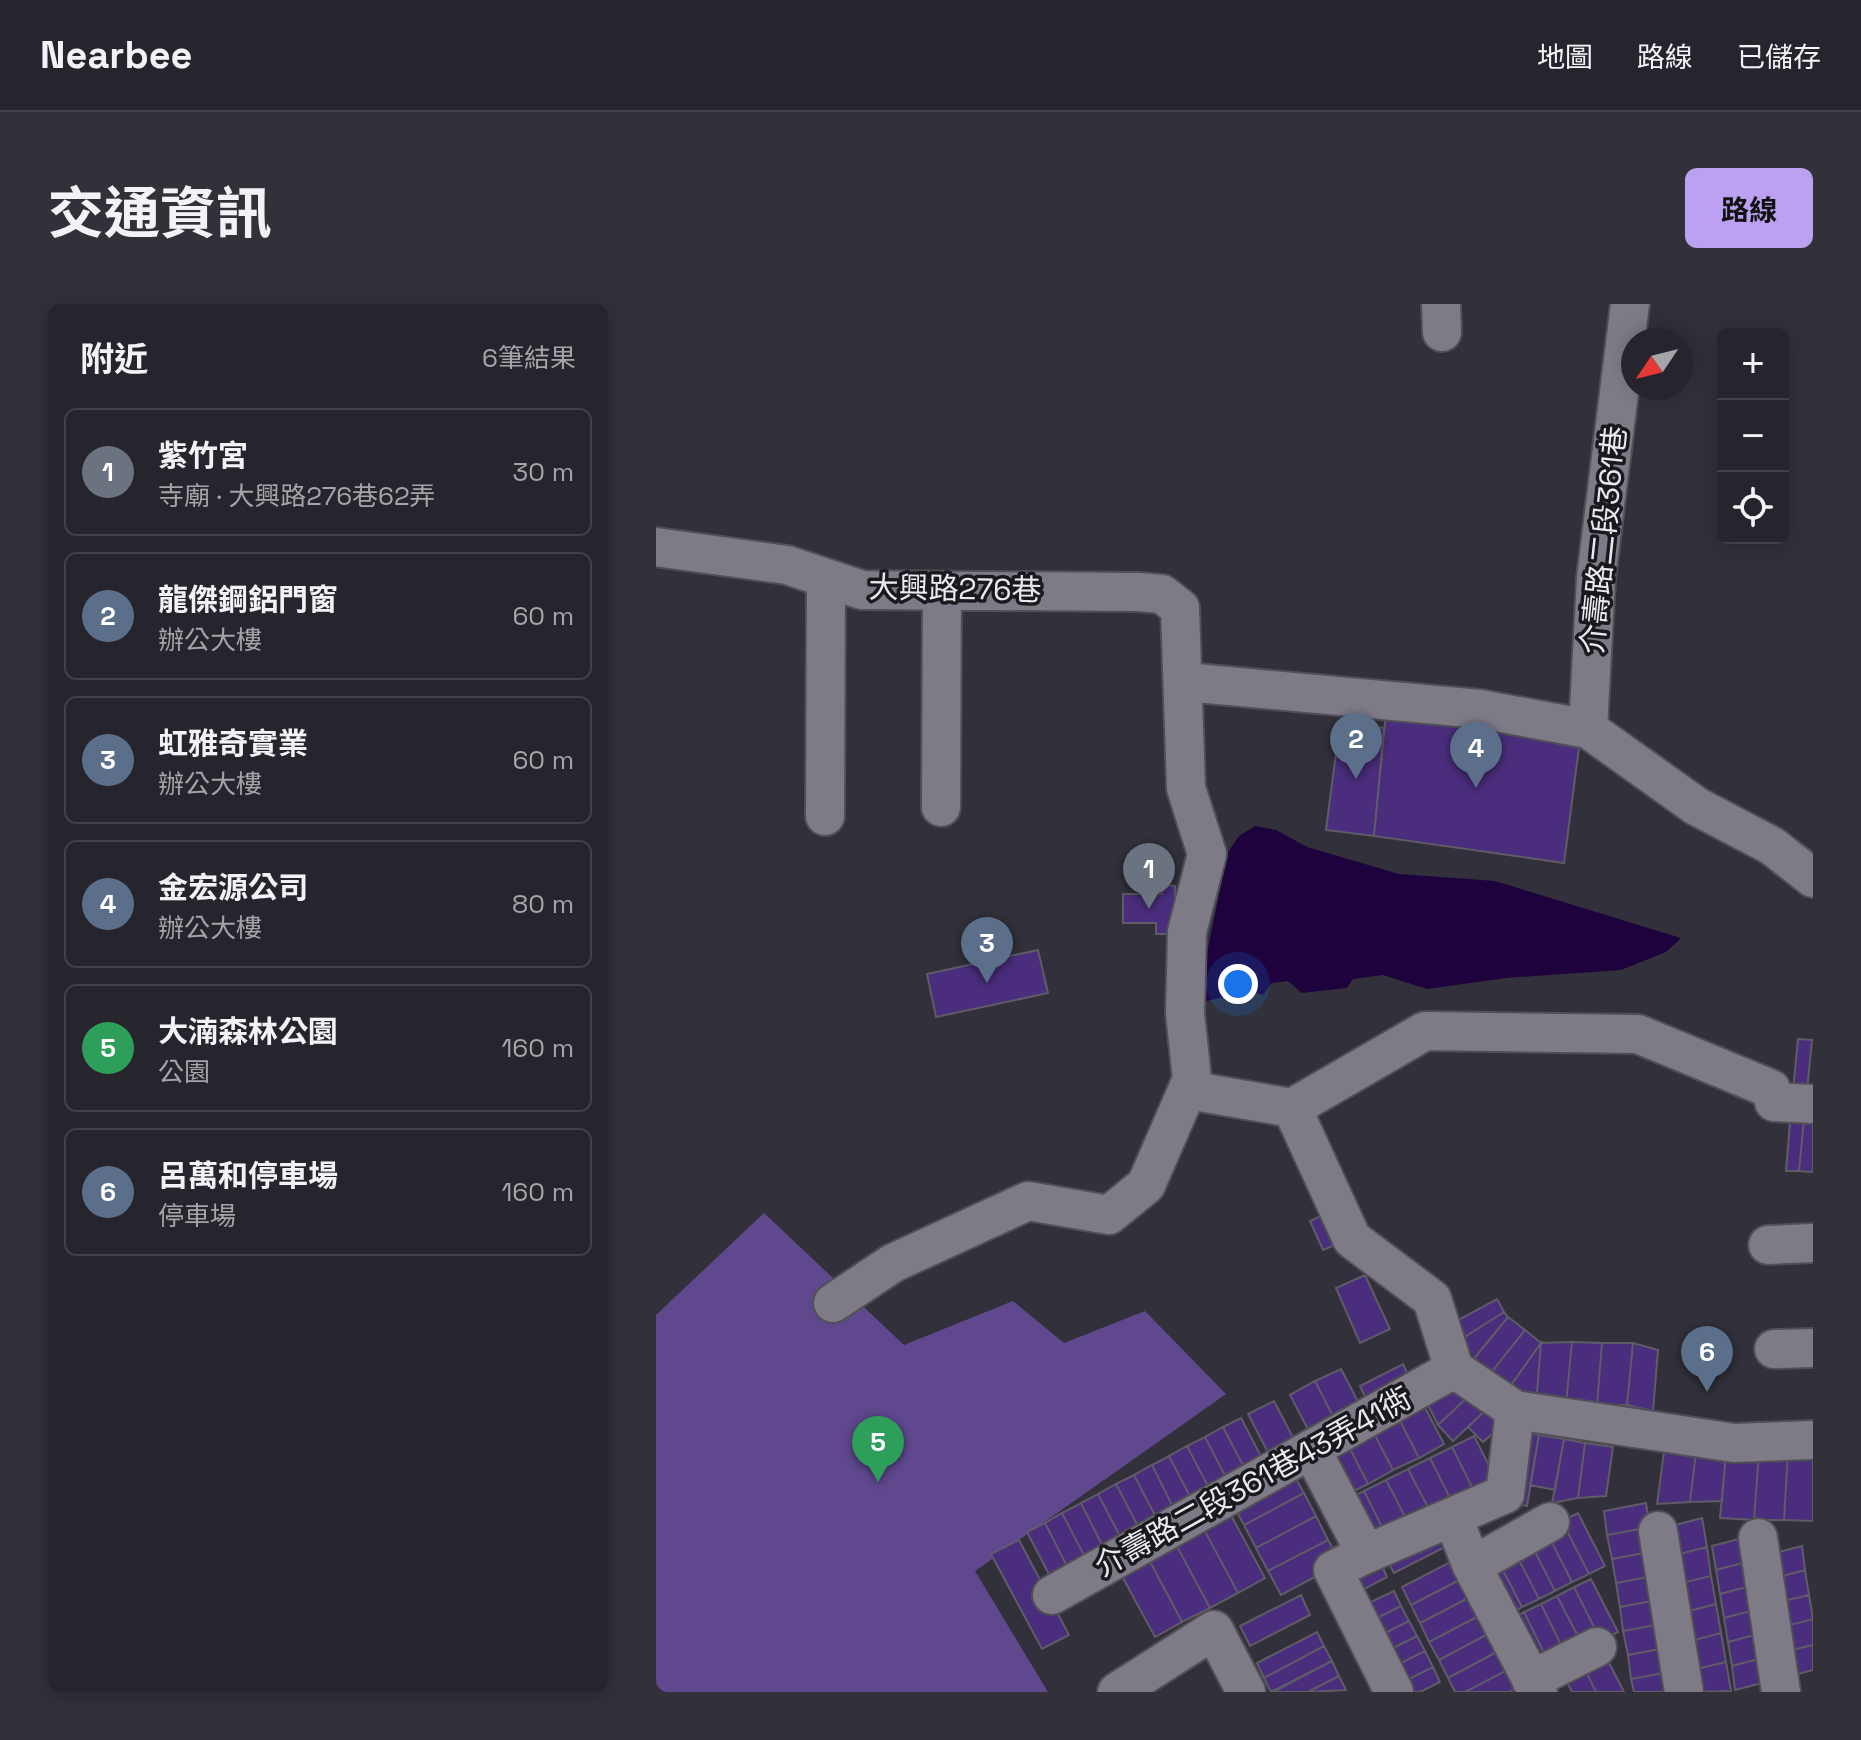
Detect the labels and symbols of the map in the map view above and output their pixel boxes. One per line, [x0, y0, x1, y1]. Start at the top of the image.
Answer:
north arrow [1621, 328, 1693, 400]
street label: 介壽路二段361巷 [1572, 424, 1635, 656]
street label: 大興路276巷 [868, 567, 1042, 610]
pin: 2 [1330, 713, 1382, 779]
pin: 4 [1450, 722, 1502, 788]
pin: 1 [1123, 843, 1175, 909]
pin: 3 [961, 917, 1013, 983]
your location [1218, 964, 1258, 1004]
pin: 6 [1681, 1326, 1733, 1392]
street label: 介壽路二段361巷43弄41衖 [1087, 1378, 1418, 1585]
pin: 5 [852, 1416, 904, 1482]

